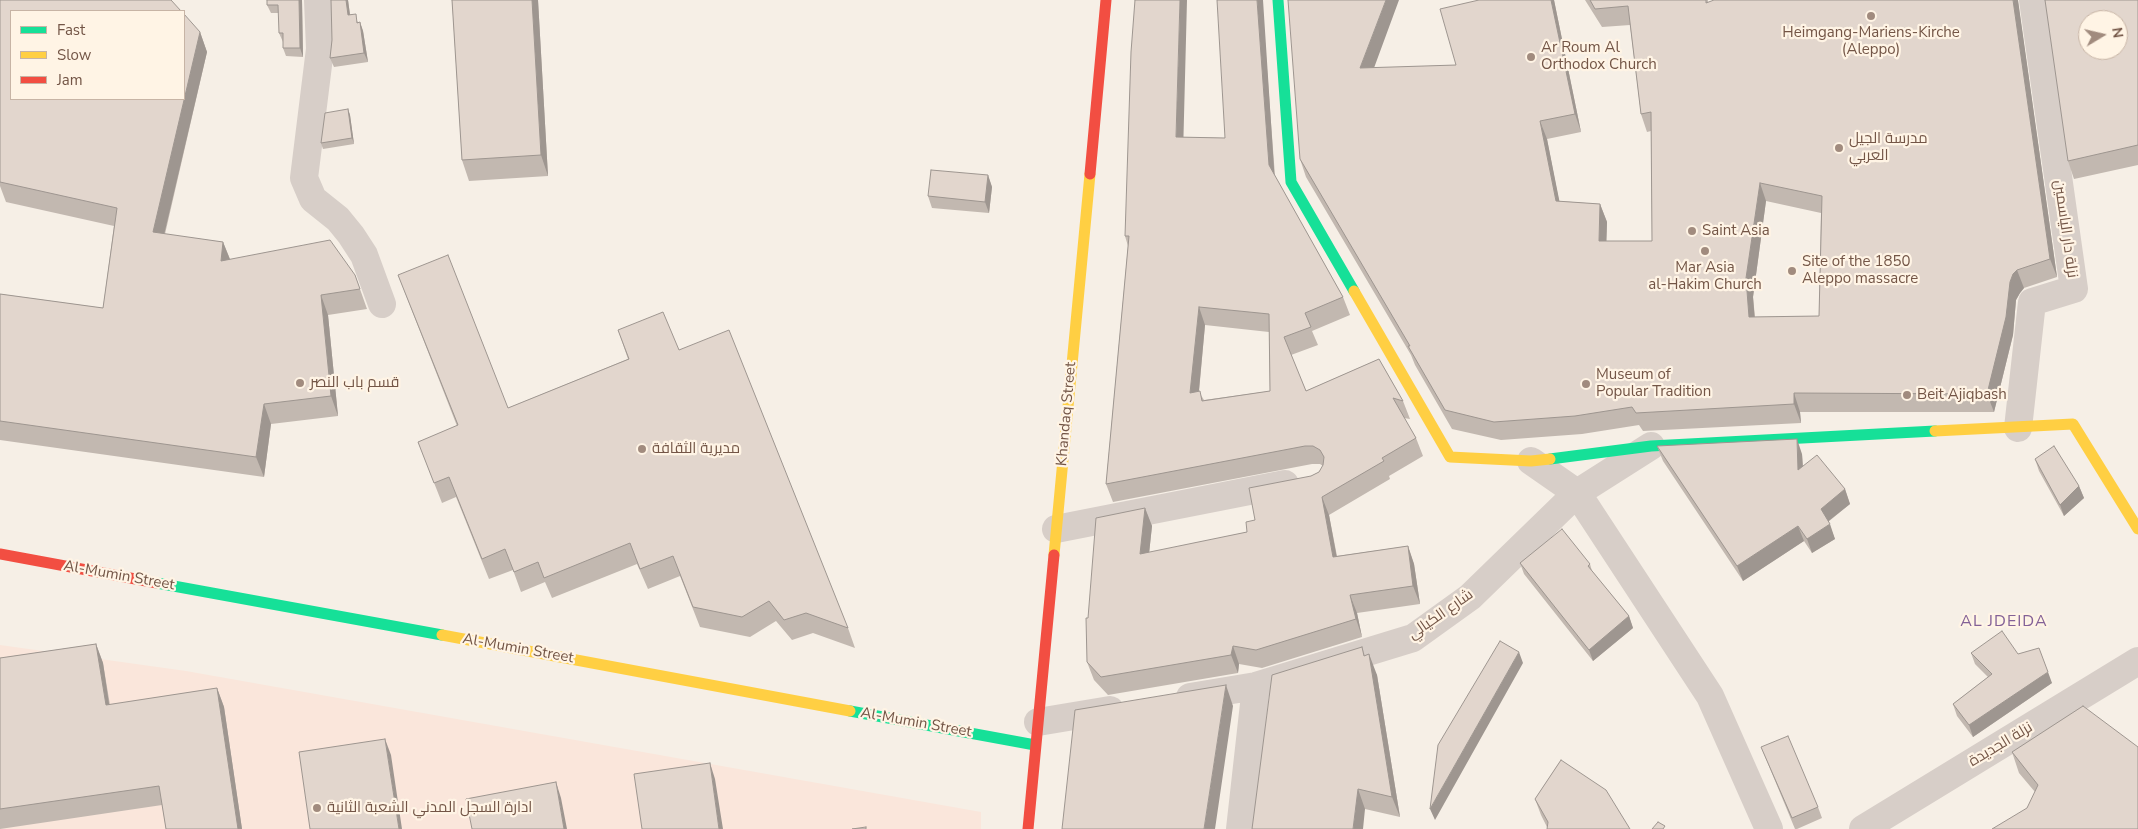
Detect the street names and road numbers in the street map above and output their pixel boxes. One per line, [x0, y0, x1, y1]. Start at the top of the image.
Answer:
street label: نزلة دار الياسمين [2049, 179, 2081, 279]
street label: Khandaq Street [1053, 361, 1081, 467]
street label: Al-Mumin Street [62, 557, 176, 595]
street label: شارع الكيالي [1405, 586, 1477, 644]
street label: Al-Mumin Street [461, 630, 575, 668]
street label: Al-Mumin Street [859, 704, 973, 742]
street label: نزلة الجديدة [1966, 719, 2036, 771]

